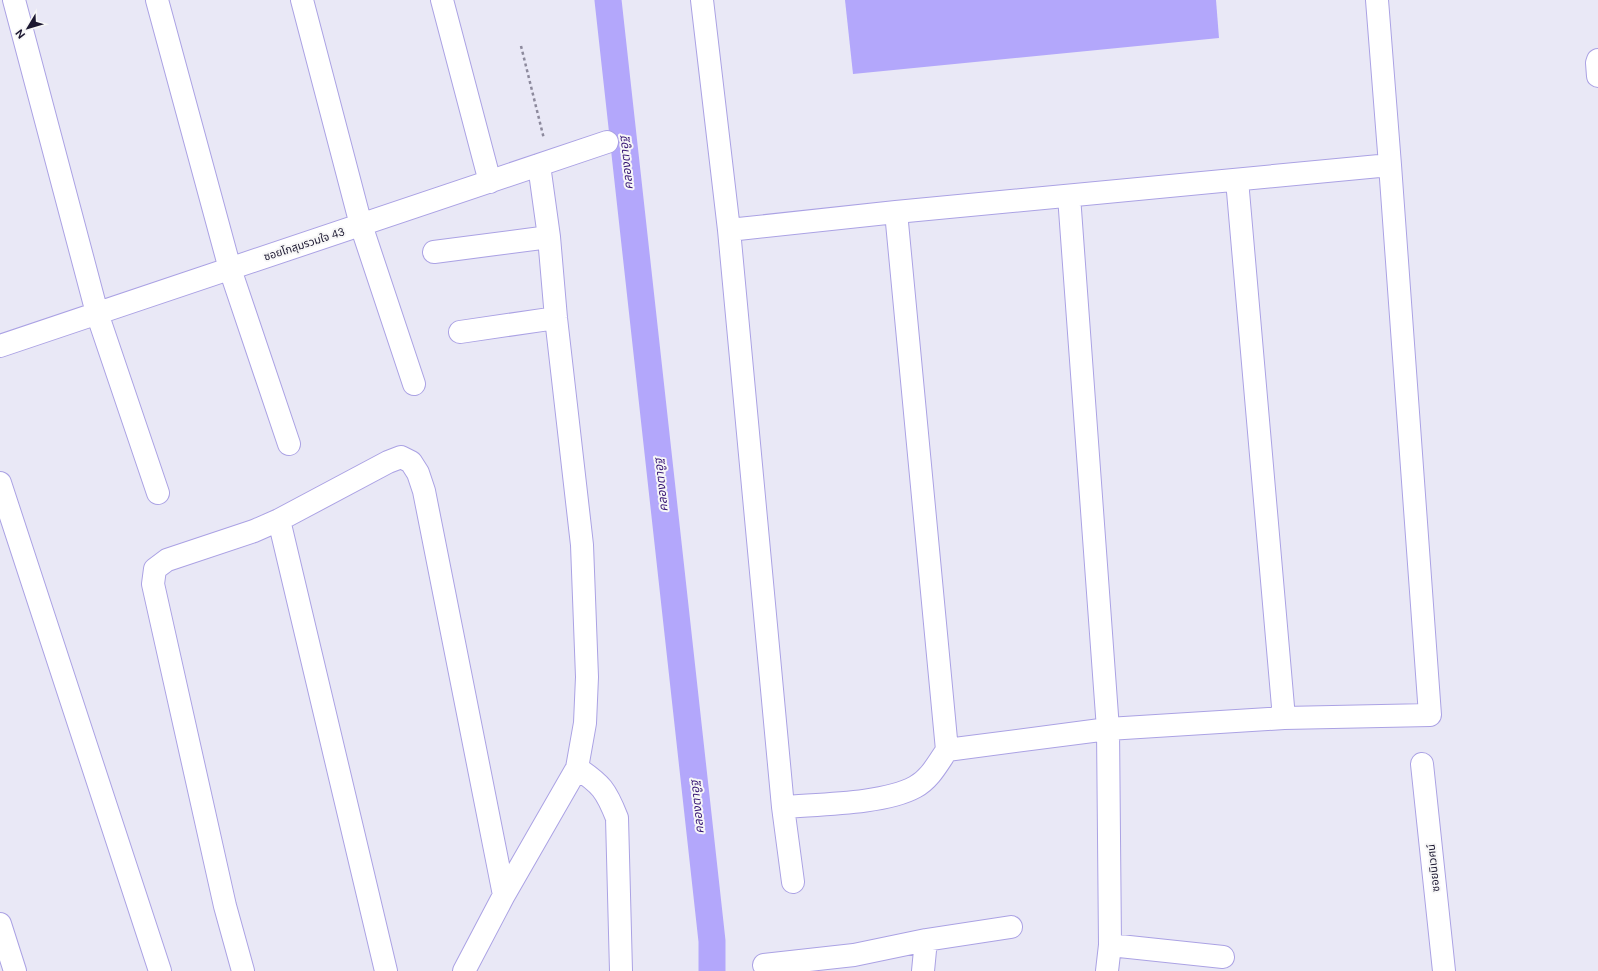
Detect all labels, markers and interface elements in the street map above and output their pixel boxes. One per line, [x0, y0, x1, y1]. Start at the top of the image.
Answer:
north arrow [8, 8, 48, 48]
text: N [12, 27, 28, 42]
water label: คลองตาอูฐ [615, 134, 637, 190]
street label: ซอยโกสุมรวมใจ 43 [262, 224, 346, 264]
water label: คลองตาอูฐ [650, 456, 672, 512]
water label: คลองตาอูฐ [686, 778, 708, 834]
street label: ซอยนิเวศน์ [1424, 843, 1442, 893]

